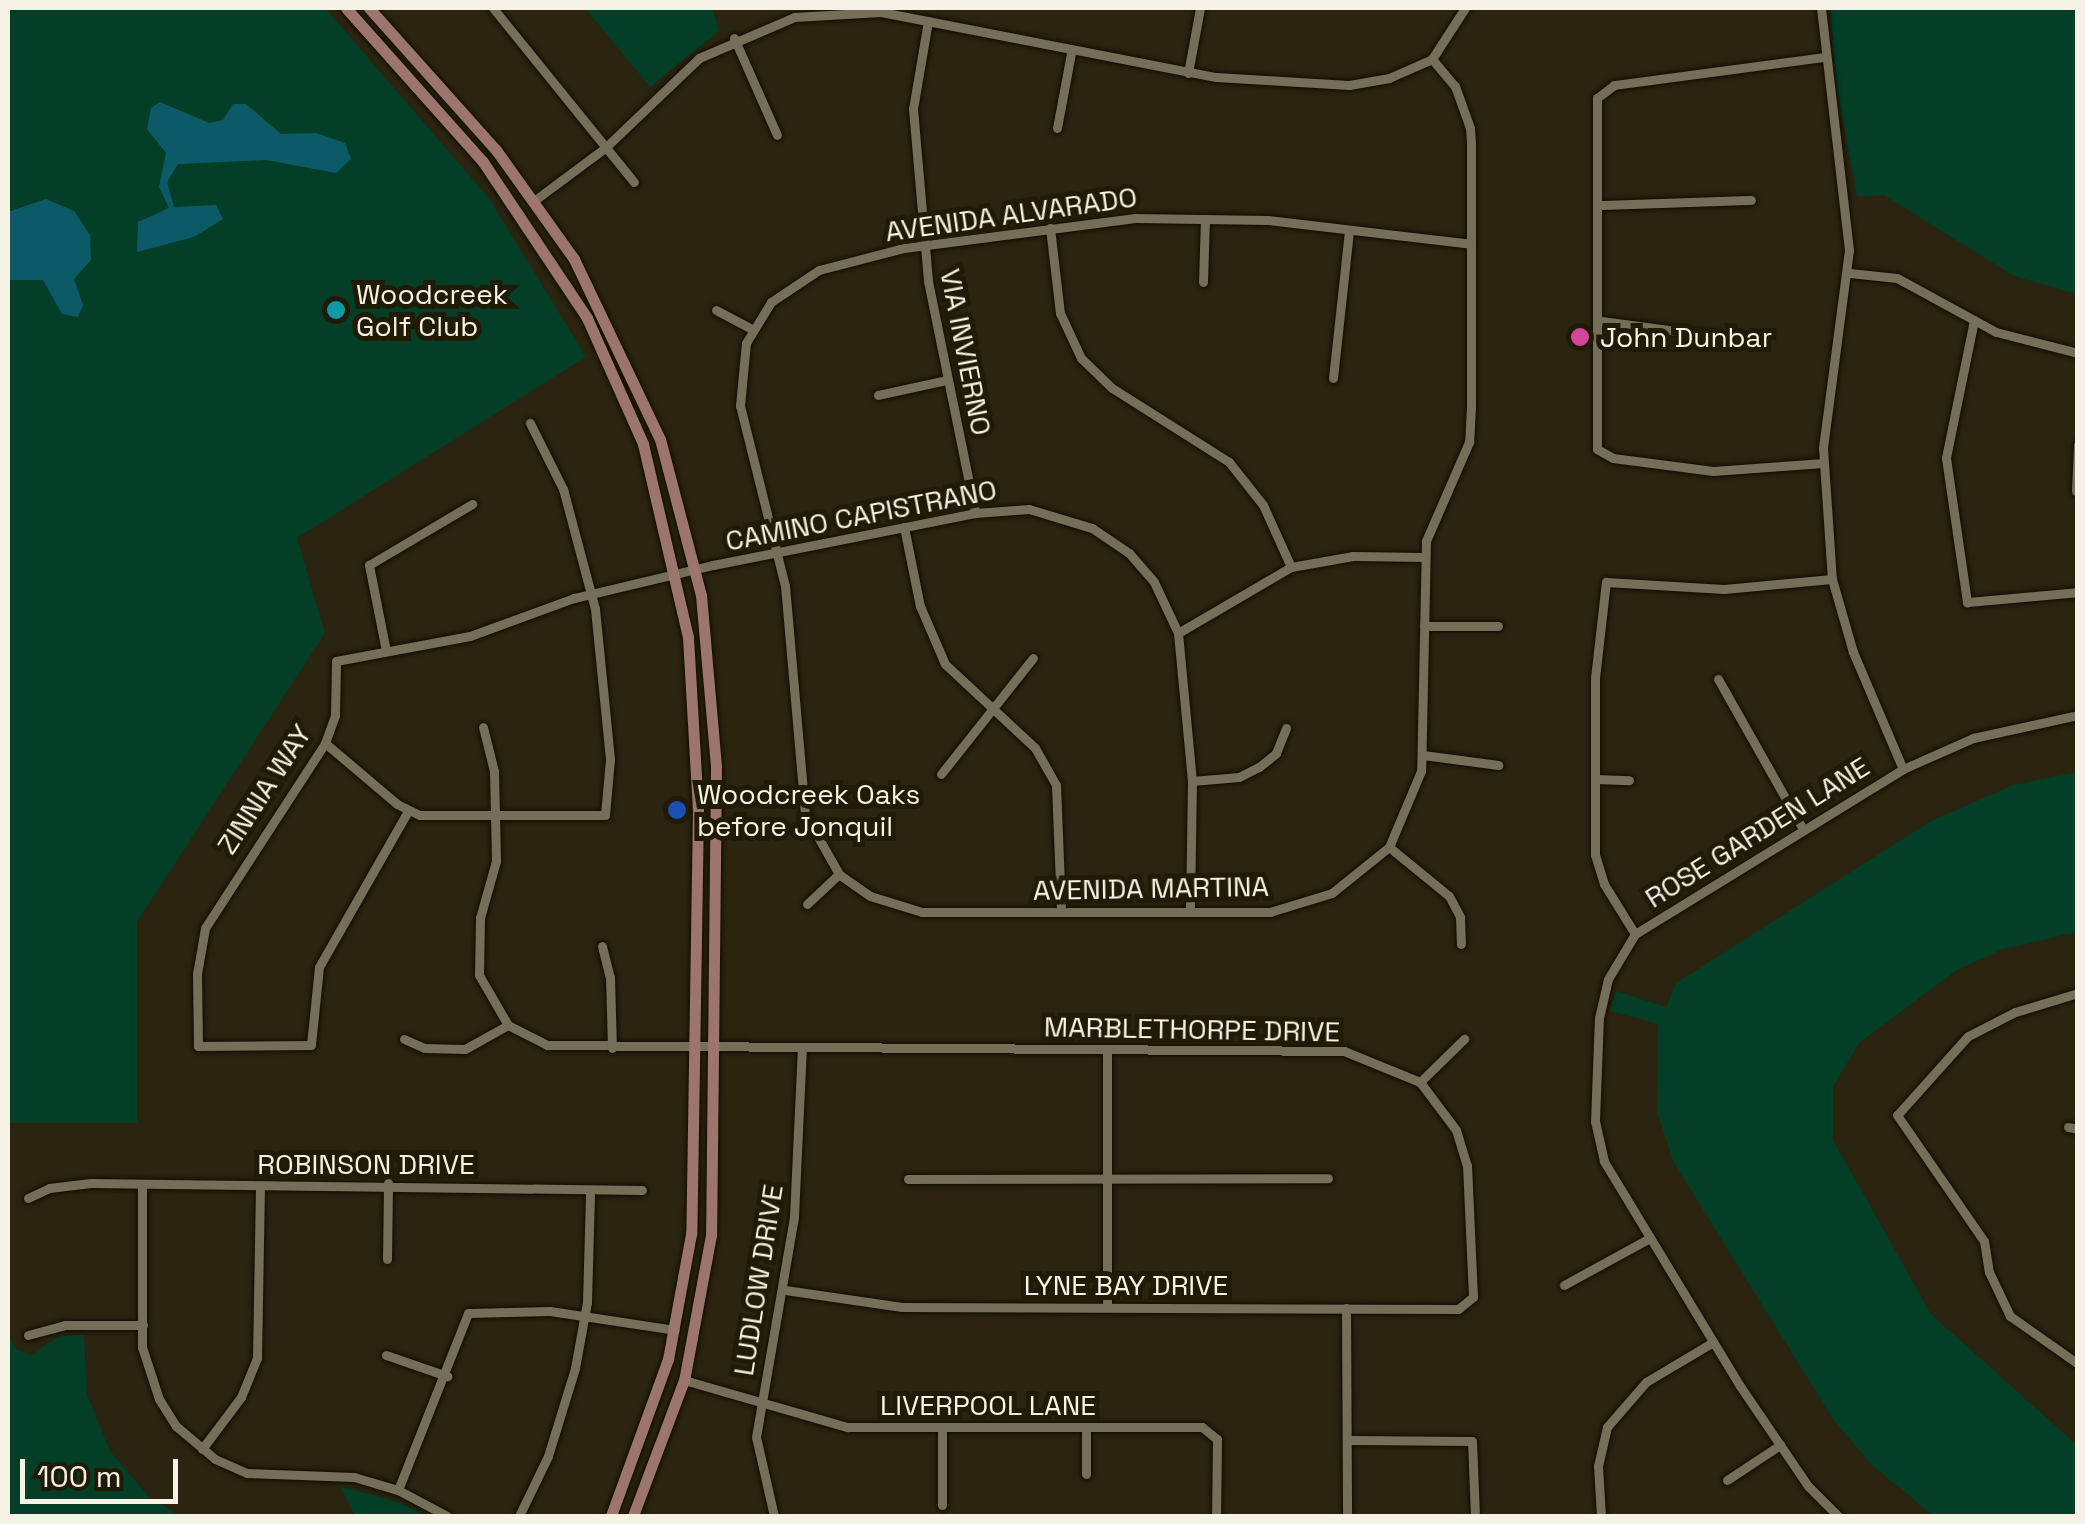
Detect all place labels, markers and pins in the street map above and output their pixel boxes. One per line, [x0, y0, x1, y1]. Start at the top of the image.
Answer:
place label: Woodcreek Golf Club [356, 277, 508, 343]
marker: Woodcreek Golf Club [325, 299, 347, 321]
place label: John Dunbar [1600, 320, 1772, 354]
marker: John Dunbar [1569, 326, 1591, 348]
place label: Woodcreek Oaks before Jonquil [697, 777, 920, 843]
marker: Woodcreek Oaks before Jonquil [666, 799, 688, 821]

